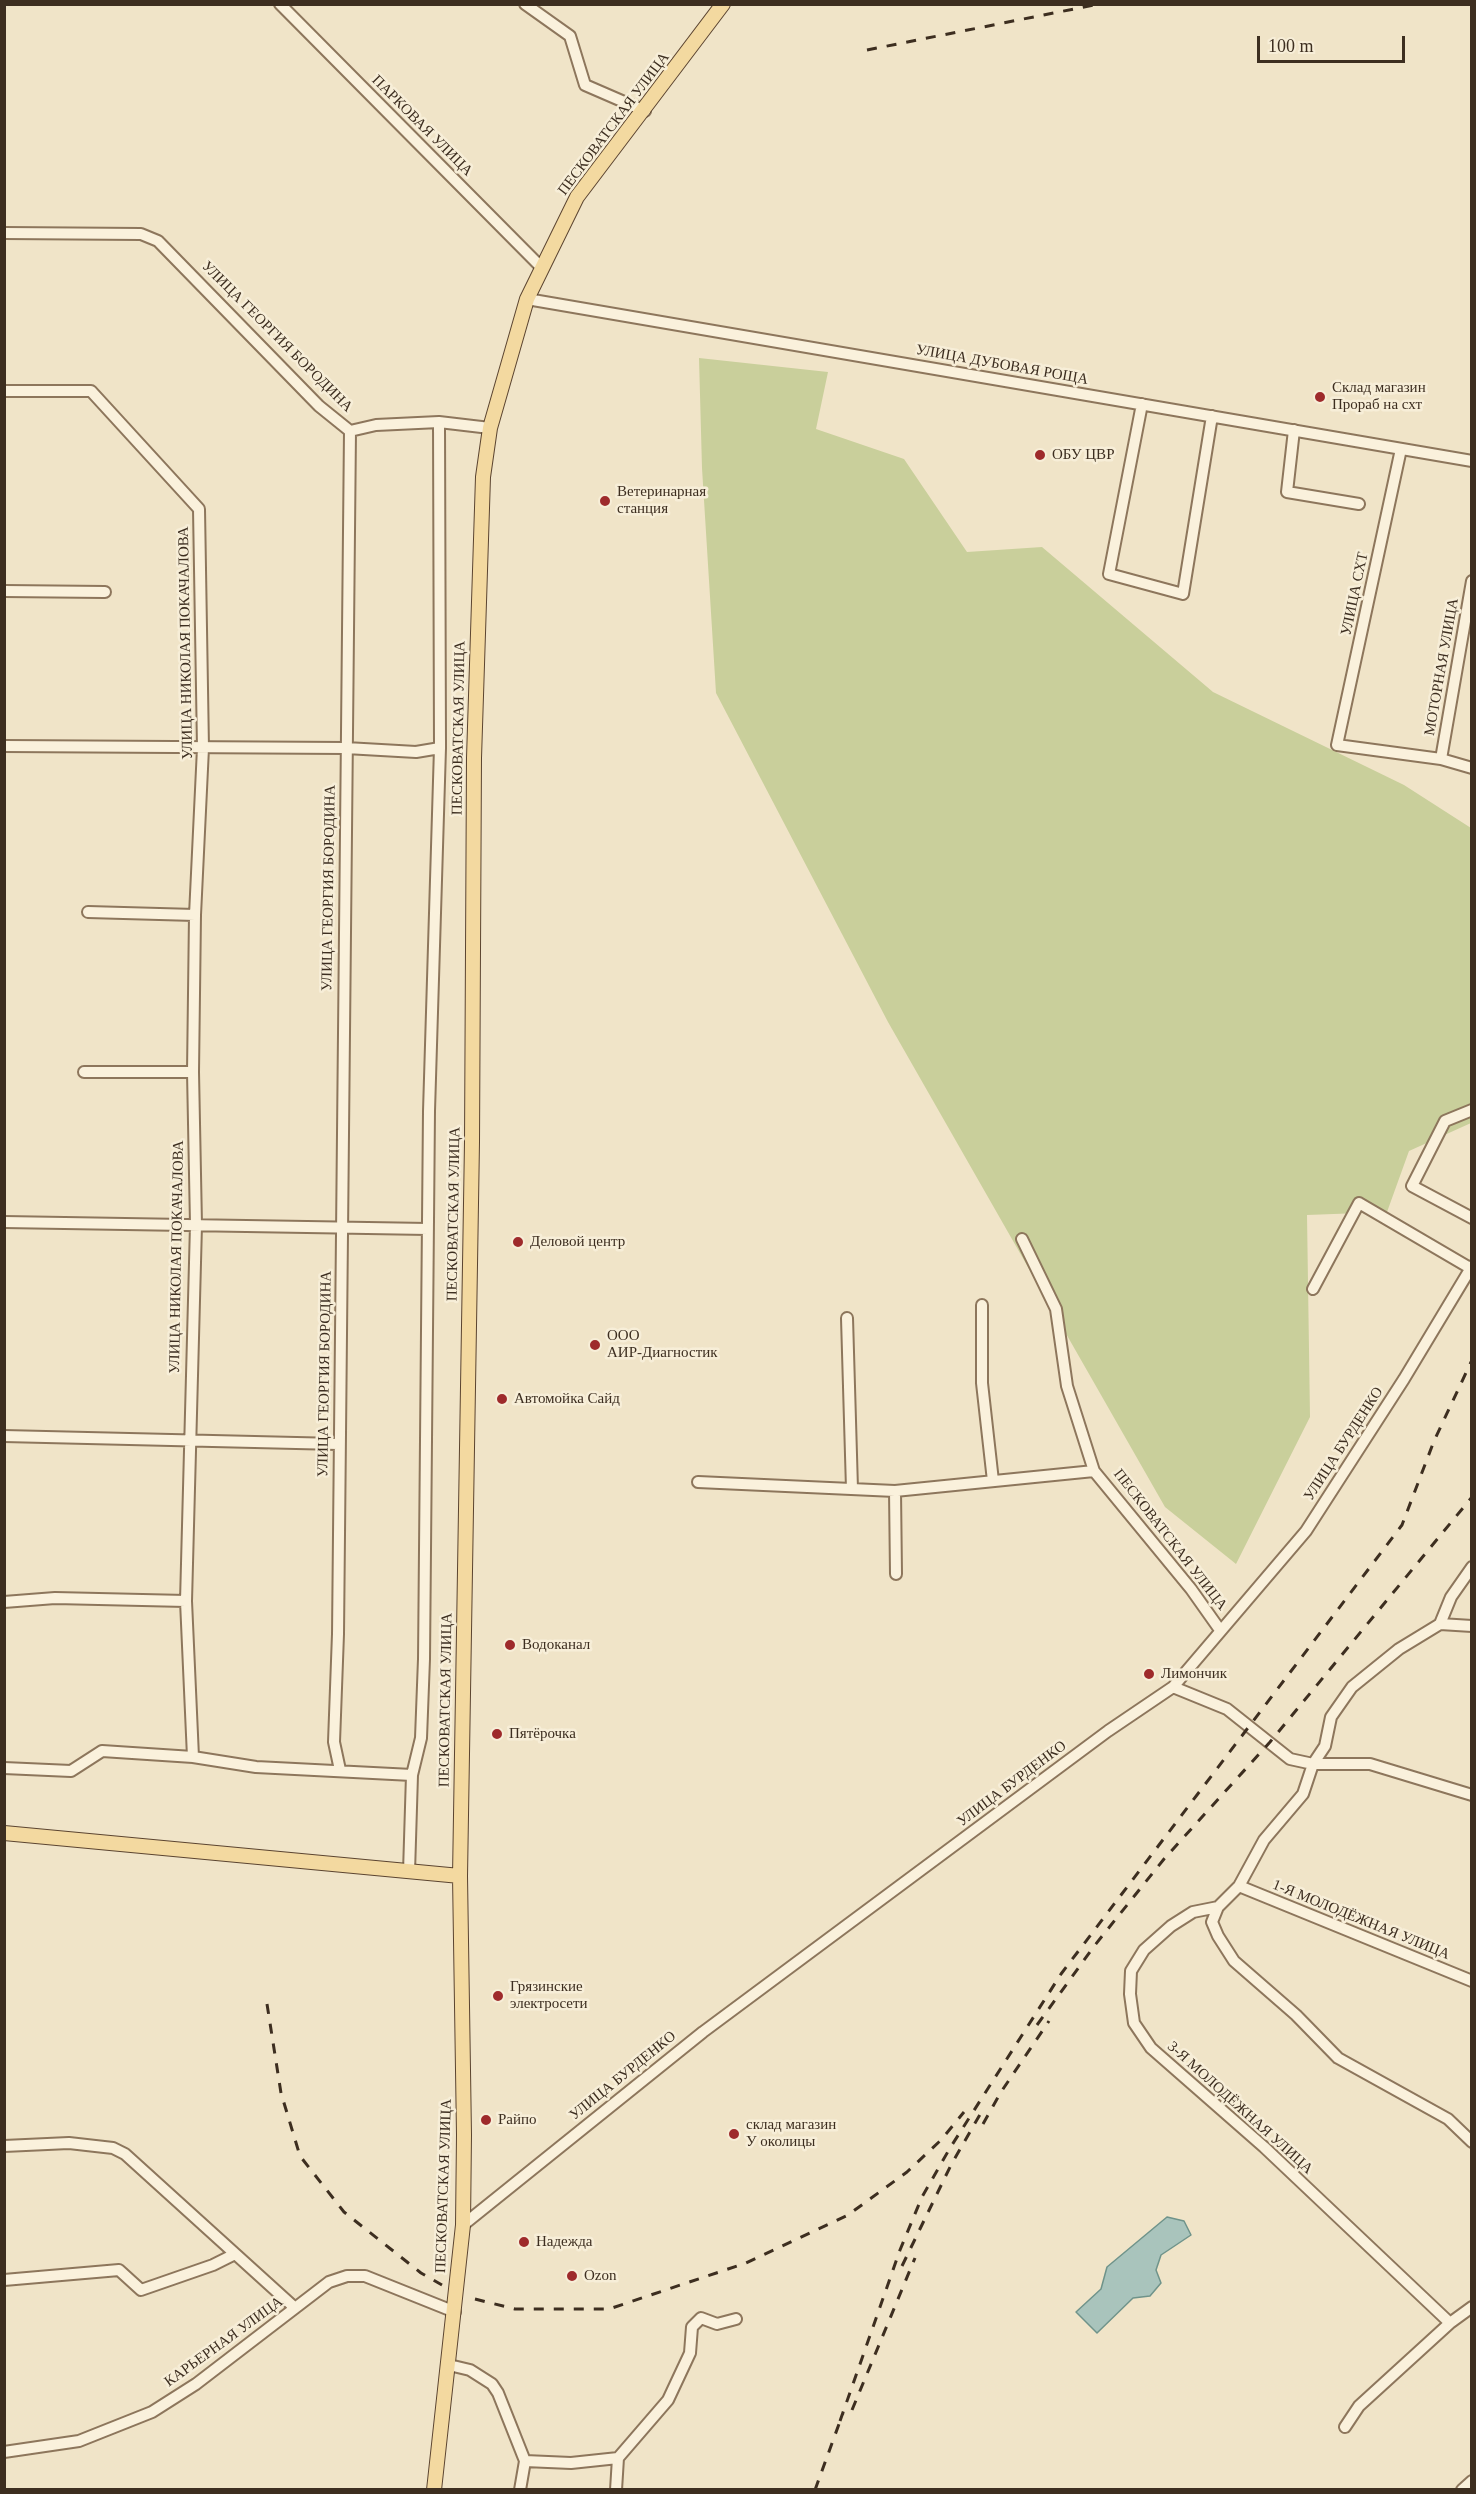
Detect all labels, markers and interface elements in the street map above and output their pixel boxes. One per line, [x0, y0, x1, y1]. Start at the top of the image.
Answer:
scale bar [1260, 24, 1408, 62]
text: 100 m [1268, 36, 1314, 56]
street label: ПЕСКОВАТСКАЯ УЛИЦА [554, 49, 674, 199]
street label: ПАРКОВАЯ УЛИЦА [368, 72, 476, 180]
street label: УЛИЦА ГЕОРГИЯ БОРОДИНА [198, 258, 356, 416]
street label: УЛИЦА ДУБОВАЯ РОЩА [914, 341, 1090, 389]
place label: Склад магазин Прораб на схт [1332, 379, 1426, 414]
marker: Склад магазин Прораб на схт [1313, 390, 1327, 404]
place label: ОБУ ЦВР [1052, 446, 1114, 464]
marker: ОБУ ЦВР [1033, 448, 1047, 462]
place label: Ветеринарная станция [617, 483, 706, 518]
marker: Ветеринарная станция [598, 494, 612, 508]
street label: УЛИЦА НИКОЛАЯ ПОКАЧАЛОВА [175, 526, 197, 760]
street label: УЛИЦА СХТ [1337, 551, 1373, 637]
street label: МОТОРНАЯ УЛИЦА [1421, 597, 1463, 737]
street label: ПЕСКОВАТСКАЯ УЛИЦА [448, 641, 470, 815]
street label: УЛИЦА ГЕОРГИЯ БОРОДИНА [318, 785, 340, 991]
street label: ПЕСКОВАТСКАЯ УЛИЦА [443, 1127, 465, 1301]
street label: УЛИЦА НИКОЛАЯ ПОКАЧАЛОВА [166, 1140, 188, 1374]
place label: Деловой центр [530, 1233, 625, 1251]
marker: Деловой центр [511, 1235, 525, 1249]
street label: УЛИЦА ГЕОРГИЯ БОРОДИНА [314, 1271, 336, 1477]
place label: ООО АИР-Диагностик [607, 1327, 718, 1362]
marker: ООО АИР-Диагностик [588, 1338, 602, 1352]
street label: УЛИЦА БУРДЕНКО [1301, 1384, 1387, 1504]
place label: Автомойка Сайд [514, 1390, 620, 1408]
marker: Автомойка Сайд [495, 1392, 509, 1406]
street label: ПЕСКОВАТСКАЯ УЛИЦА [1109, 1466, 1231, 1614]
street label: ПЕСКОВАТСКАЯ УЛИЦА [435, 1613, 457, 1787]
place label: Водоканал [522, 1636, 590, 1654]
marker: Водоканал [503, 1638, 517, 1652]
place label: Лимончик [1161, 1665, 1227, 1683]
marker: Лимончик [1142, 1667, 1156, 1681]
place label: Пятёрочка [509, 1725, 576, 1743]
marker: Пятёрочка [490, 1727, 504, 1741]
street label: УЛИЦА БУРДЕНКО [954, 1737, 1070, 1831]
street label: 1-Я МОЛОДЁЖНАЯ УЛИЦА [1270, 1876, 1452, 1964]
place label: Грязинские электросети [510, 1978, 588, 2013]
marker: Грязинские электросети [491, 1989, 505, 2003]
street label: УЛИЦА БУРДЕНКО [566, 2027, 680, 2125]
street label: 3-Я МОЛОДЁЖНАЯ УЛИЦА [1163, 2038, 1317, 2178]
street label: ПЕСКОВАТСКАЯ УЛИЦА [432, 2099, 456, 2273]
place label: Райпо [498, 2111, 537, 2129]
marker: Райпо [479, 2113, 493, 2127]
place label: склад магазин У околицы [746, 2116, 836, 2151]
marker: склад магазин У околицы [727, 2127, 741, 2141]
place label: Надежда [536, 2233, 592, 2251]
marker: Надежда [517, 2235, 531, 2249]
place label: Ozon [584, 2267, 616, 2285]
marker: Ozon [565, 2269, 579, 2283]
street label: КАРЬЕРНАЯ УЛИЦА [161, 2293, 287, 2391]

